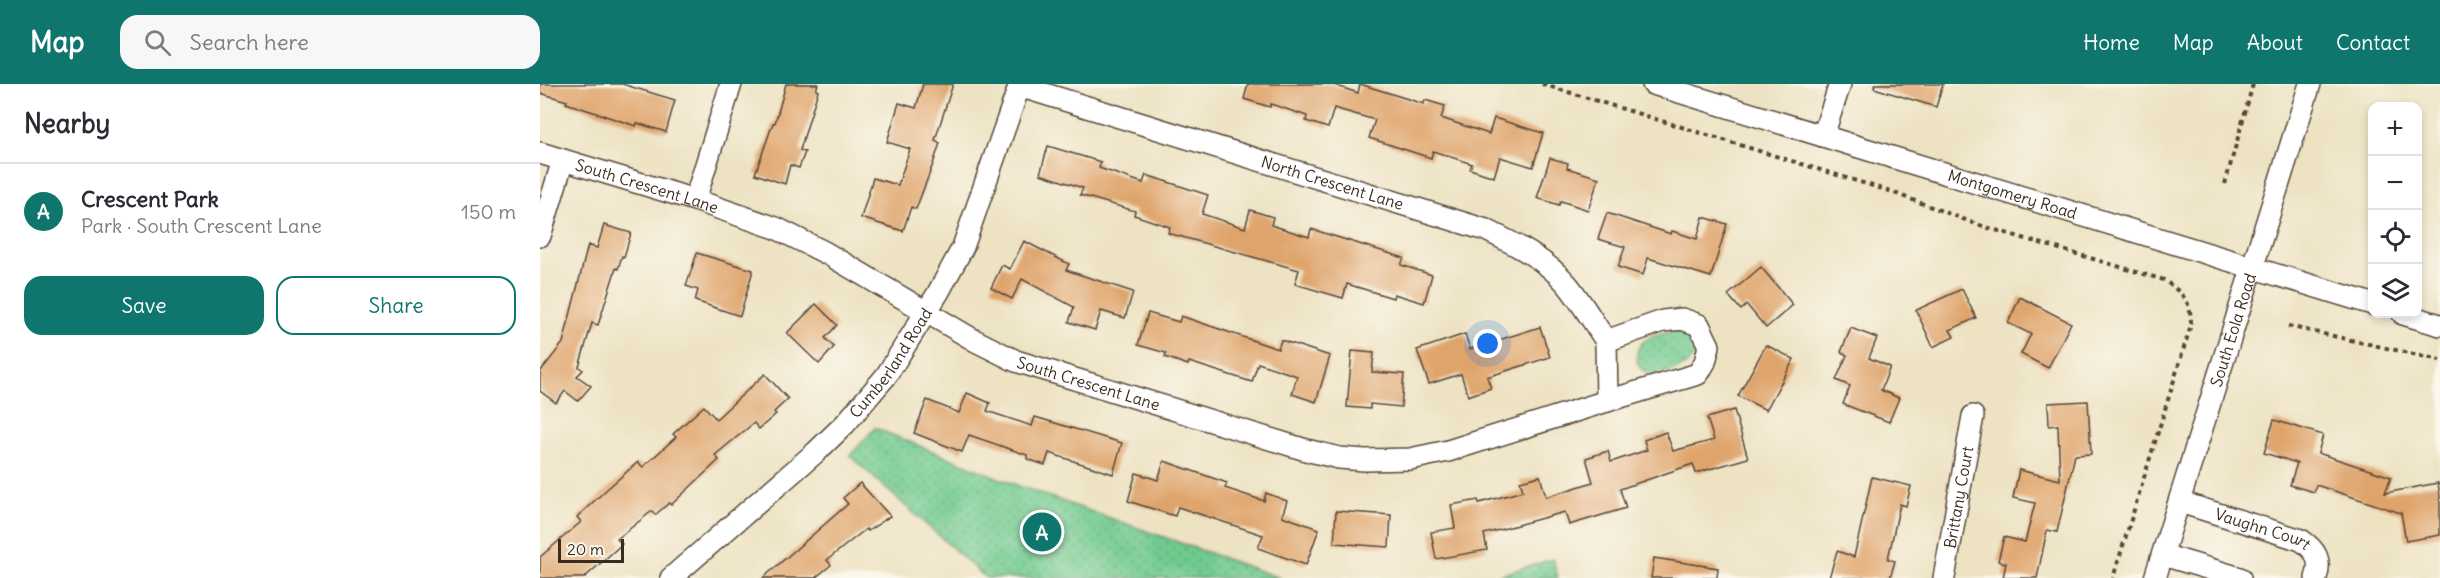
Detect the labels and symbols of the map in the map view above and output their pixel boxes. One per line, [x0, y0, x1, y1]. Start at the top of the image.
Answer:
street label: North Crescent Lane [1259, 151, 1406, 214]
street label: South Crescent Lane [573, 154, 721, 217]
street label: Montgomery Road [1946, 165, 2080, 223]
street label: South Eola Road [2206, 271, 2260, 389]
street label: Cumberland Road [845, 304, 936, 422]
your location [1473, 329, 1502, 358]
street label: South Crescent Lane [1015, 352, 1162, 415]
street label: Brittany Court [1940, 444, 1978, 550]
street label: Vaughn Court [2212, 504, 2316, 554]
pin: A [1022, 510, 1062, 554]
scale bar [558, 536, 624, 564]

